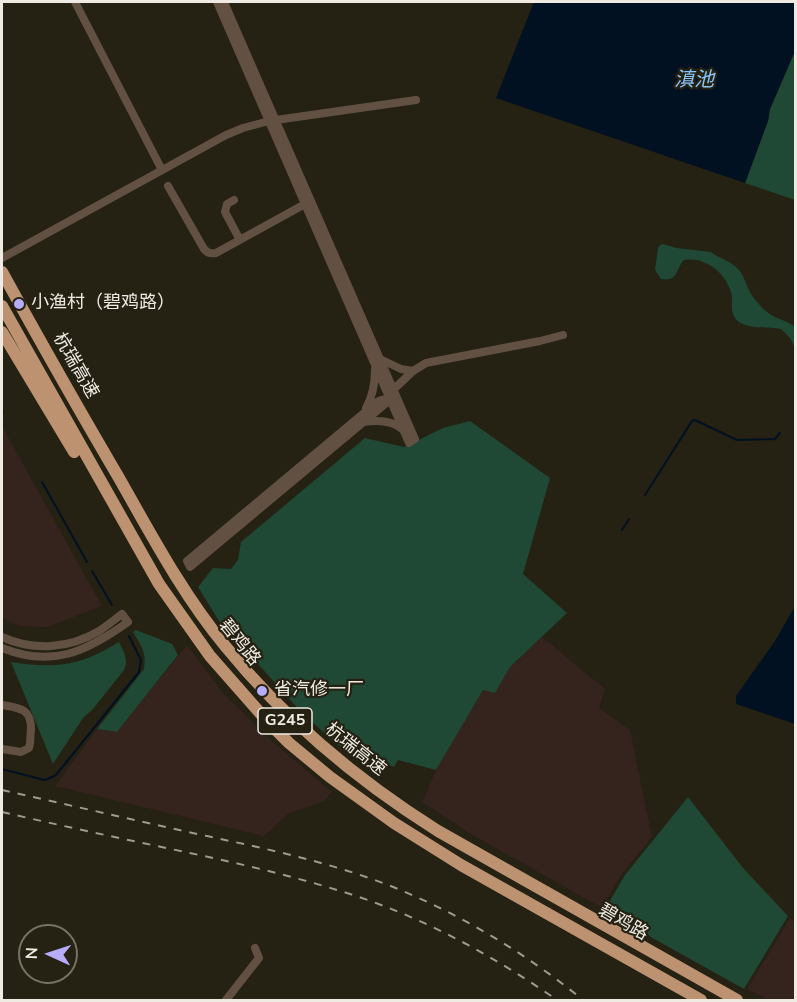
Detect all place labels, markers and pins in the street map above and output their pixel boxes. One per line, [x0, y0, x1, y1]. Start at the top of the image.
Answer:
place label: 小渔村（碧鸡路） [31, 293, 175, 315]
marker: 小渔村（碧鸡路） [12, 297, 26, 311]
place label: 省汽修一厂 [274, 680, 364, 702]
marker: 省汽修一厂 [255, 684, 269, 698]

